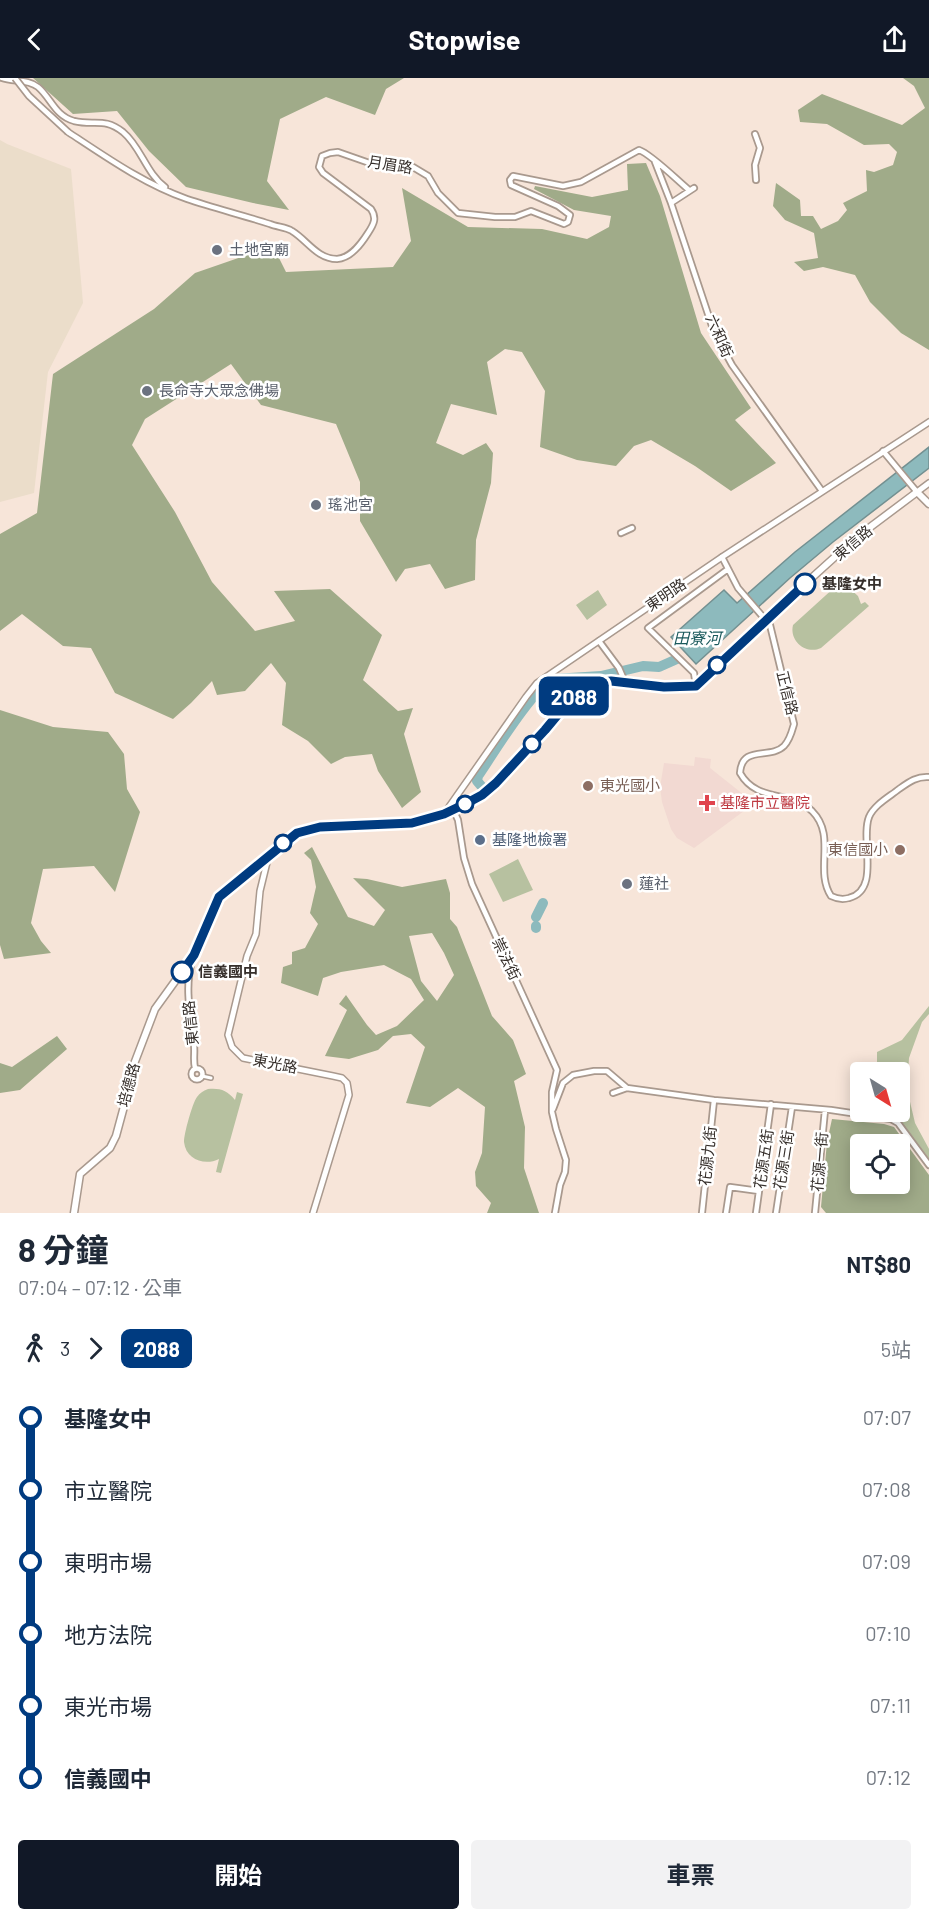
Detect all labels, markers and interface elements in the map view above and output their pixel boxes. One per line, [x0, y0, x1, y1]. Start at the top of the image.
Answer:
icon: back [18, 23, 51, 56]
text: Stopwise [408, 23, 521, 55]
icon: share [878, 23, 911, 56]
street label: 月眉路 [367, 152, 414, 176]
place label: 土地宮廟 [229, 240, 289, 258]
marker: 土地宮廟 [210, 243, 224, 257]
street label: 六和街 [703, 311, 737, 360]
place label: 長命寺大眾念佛場 [159, 381, 279, 399]
marker: 長命寺大眾念佛場 [140, 384, 154, 398]
place label: 瑤池宮 [328, 495, 373, 513]
marker: 瑤池宮 [309, 498, 323, 512]
street label: 東信路 [829, 521, 875, 564]
marker: 基隆女中 [794, 573, 816, 595]
street label: 東明路 [642, 574, 689, 614]
place label: 基隆女中 [822, 574, 882, 592]
water label: 田寮河 [673, 628, 724, 647]
unlabelled marker [708, 656, 726, 674]
street label: 正信路 [774, 669, 802, 717]
line badge: 2088 [532, 676, 616, 716]
text: 2088 [551, 684, 597, 709]
unlabelled marker [523, 735, 541, 753]
place label: 東光國小 [600, 776, 660, 794]
marker: 東光國小 [581, 779, 595, 793]
place label: 基隆市立醫院 [720, 793, 810, 811]
marker: 基隆市立醫院 [698, 794, 716, 812]
unlabelled marker [456, 795, 474, 813]
place label: 基隆地檢署 [492, 830, 567, 848]
marker: 基隆地檢署 [473, 833, 487, 847]
unlabelled marker [274, 834, 292, 852]
place label: 東信國小 [828, 840, 888, 858]
marker: 東信國小 [893, 843, 907, 857]
place label: 蓮社 [639, 874, 669, 892]
marker: 蓮社 [620, 877, 634, 891]
street label: 崇法街 [489, 934, 525, 983]
marker: 信義國中 [171, 961, 193, 983]
place label: 信義國中 [198, 962, 258, 980]
street label: 東信路 [179, 1000, 201, 1046]
street label: 東光路 [251, 1050, 299, 1076]
street label: 培德路 [114, 1061, 143, 1109]
north arrow [850, 1062, 910, 1122]
map controls [850, 1062, 910, 1194]
street label: 花源九街 [695, 1125, 719, 1187]
street label: 花源五街 [750, 1128, 776, 1190]
street label: 花源三街 [769, 1129, 797, 1191]
street label: 花源一街 [807, 1131, 831, 1193]
button: locate [850, 1134, 910, 1194]
text: 8 分鐘 [18, 1229, 108, 1269]
text: NT$80 [846, 1251, 911, 1277]
text: 07:04 – 07:12 · 公車 [18, 1275, 182, 1299]
icon: walk [18, 1332, 51, 1365]
icon: forward [79, 1332, 112, 1365]
text: 3 [60, 1336, 70, 1360]
text: 2088 [133, 1336, 180, 1361]
text: 5站 [881, 1337, 911, 1361]
text: 基隆女中 [64, 1405, 152, 1431]
text: 07:07 [863, 1405, 911, 1429]
text: 市立醫院 [64, 1477, 152, 1503]
text: 07:08 [862, 1477, 911, 1501]
text: 東明市場 [64, 1549, 152, 1575]
text: 07:09 [862, 1549, 911, 1573]
text: 地方法院 [64, 1621, 152, 1647]
text: 07:10 [865, 1621, 911, 1645]
text: 東光市場 [64, 1693, 152, 1719]
text: 07:11 [869, 1693, 911, 1717]
text: 信義國中 [64, 1765, 152, 1791]
text: 07:12 [866, 1765, 911, 1789]
button: 開始 [18, 1840, 459, 1909]
button: 車票 [471, 1840, 911, 1909]

